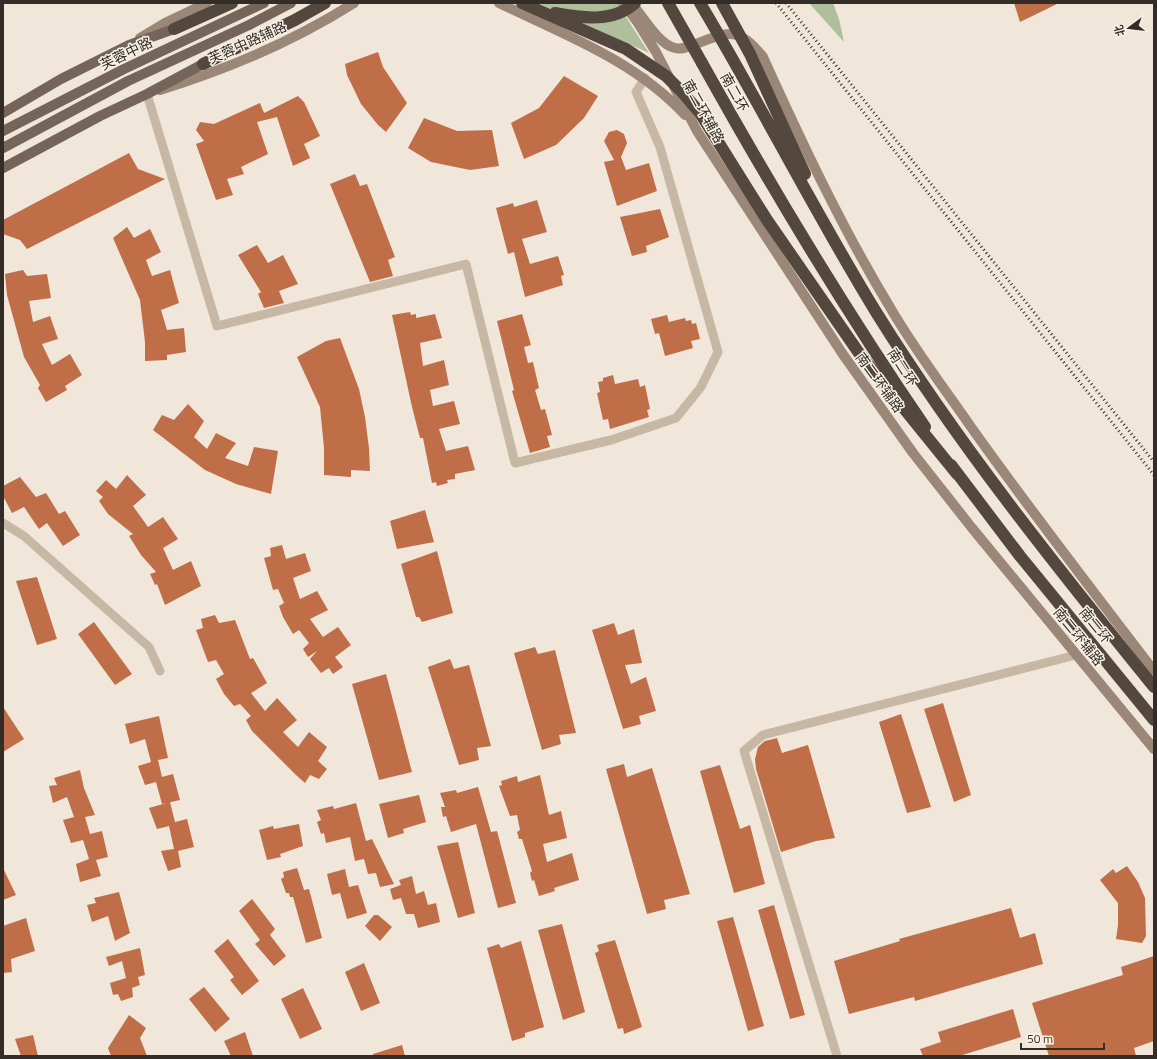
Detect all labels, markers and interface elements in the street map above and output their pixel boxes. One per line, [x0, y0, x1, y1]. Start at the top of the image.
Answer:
north arrow [1109, 8, 1149, 48]
street label: 芙蓉中路辅路 [204, 15, 290, 69]
text: 北 [1110, 23, 1128, 38]
street label: 芙蓉中路 [96, 31, 156, 75]
street label: 南二环 [716, 69, 754, 115]
street label: 南二环辅路 [678, 75, 730, 147]
street label: 南二环 [883, 344, 923, 390]
street label: 南二环辅路 [851, 348, 909, 416]
street label: 南二环辅路 [1049, 602, 1109, 670]
street label: 南二环 [1075, 602, 1117, 648]
scale bar [1021, 1025, 1104, 1051]
text: 50 m [1027, 1029, 1053, 1048]

